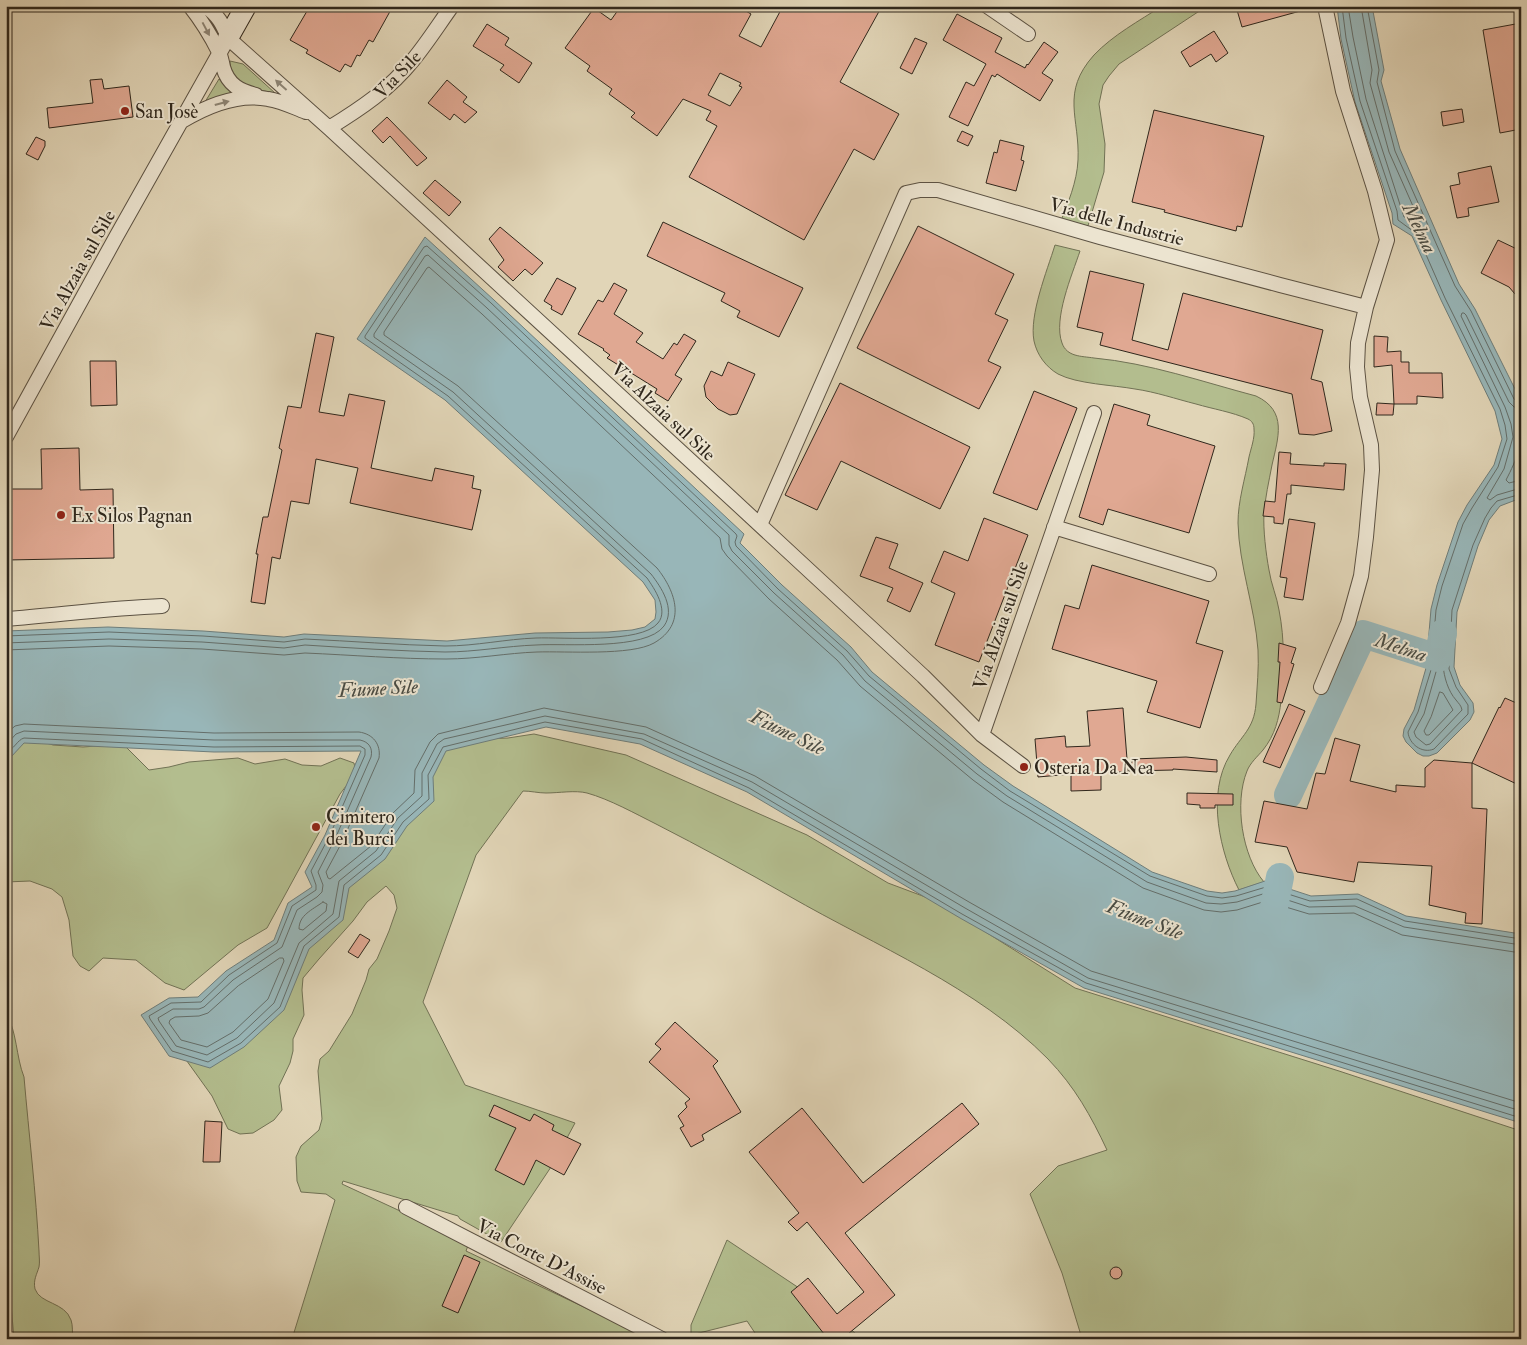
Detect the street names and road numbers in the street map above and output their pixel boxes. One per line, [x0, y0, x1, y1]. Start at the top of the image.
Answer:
street label: Via Sile [369, 45, 427, 104]
street label: Via delle Industrie [1047, 192, 1187, 251]
street label: Via Alzaia sul Sile [35, 206, 121, 335]
street label: Via Alzaia sul Sile [606, 357, 721, 466]
street label: Via Alzaia sul Sile [968, 558, 1034, 693]
street label: Via Corte D'Assise [473, 1214, 611, 1300]

